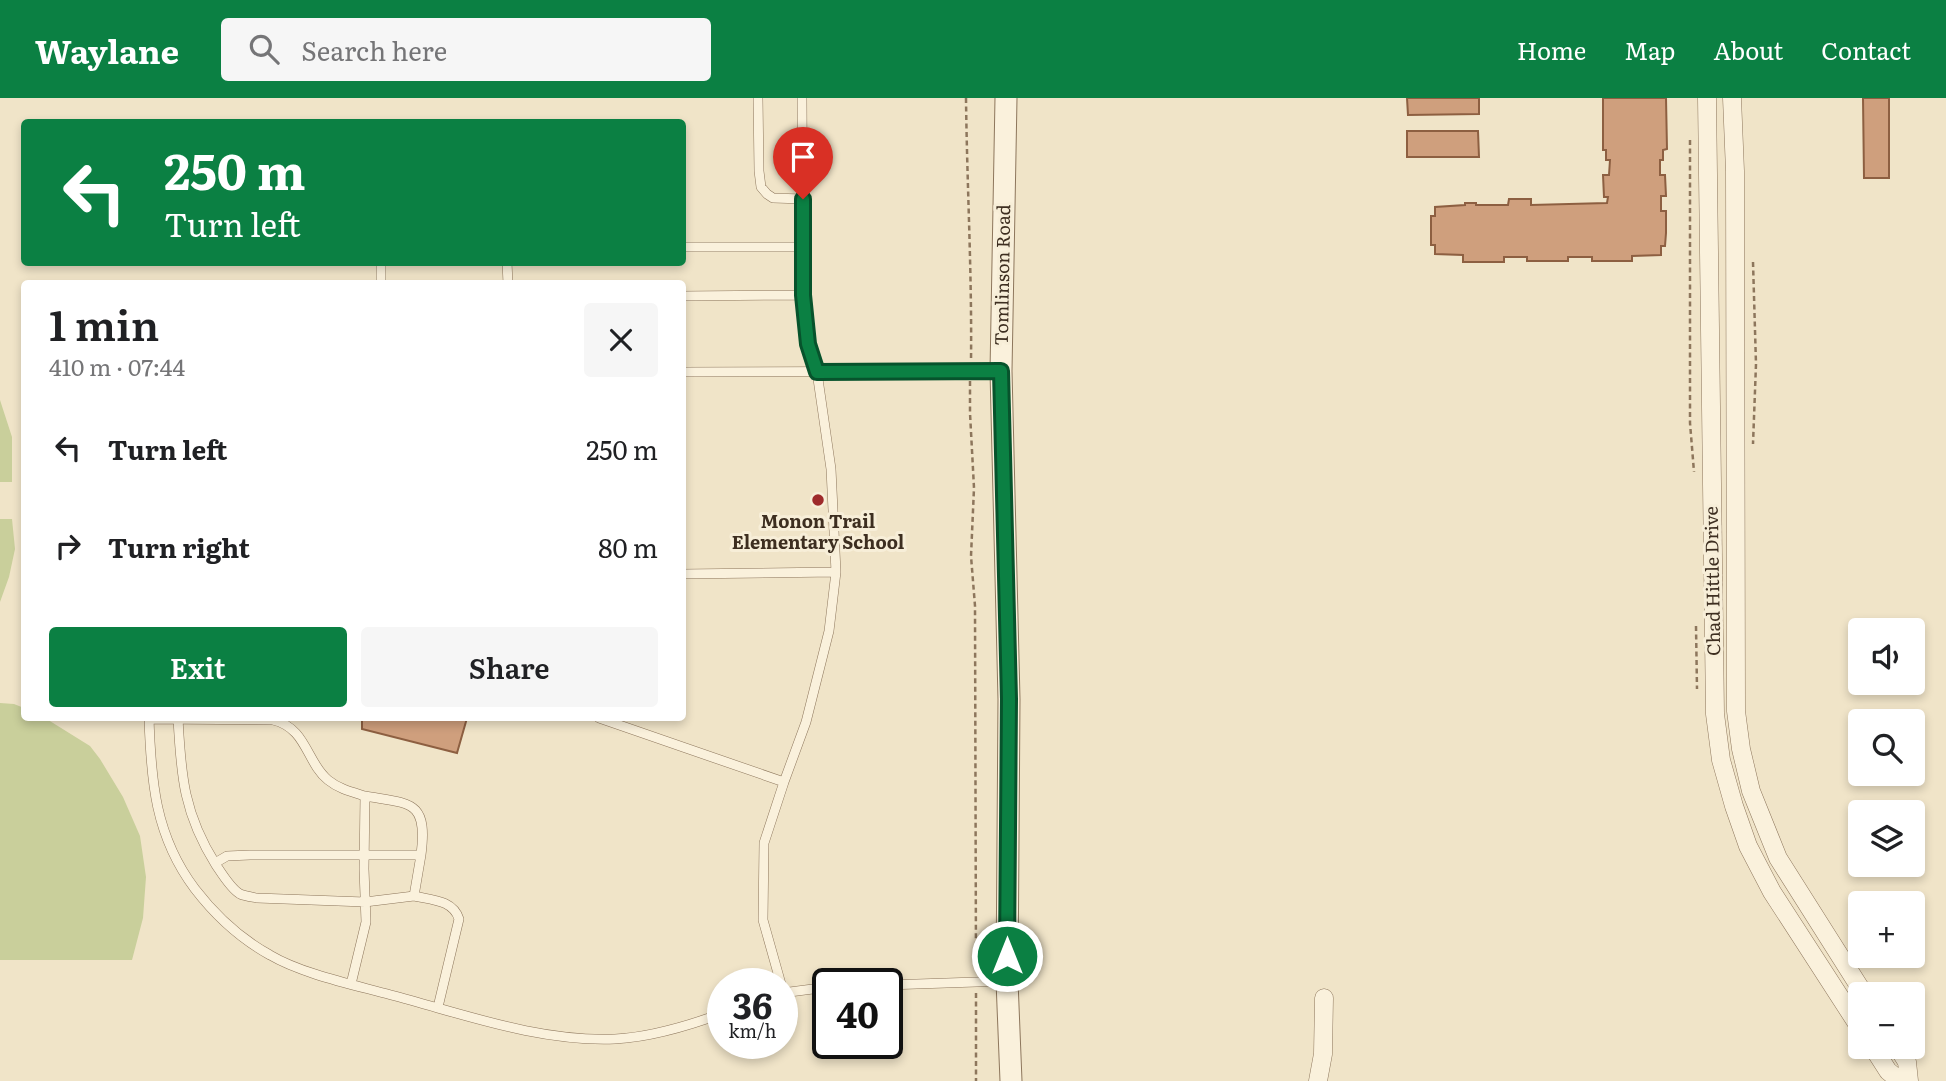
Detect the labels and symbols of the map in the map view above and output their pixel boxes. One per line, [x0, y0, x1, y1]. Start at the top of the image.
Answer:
pin [773, 127, 833, 199]
street label: Tomlinson Road [987, 204, 1016, 346]
marker: Monon Trail Elementary School [810, 492, 826, 508]
street label: Chad Hittle Drive [1697, 506, 1726, 656]
place label: Monon Trail Elementary School [732, 507, 905, 555]
position arrow [970, 919, 1044, 993]
speed limit sign: 40 [812, 968, 903, 1059]

